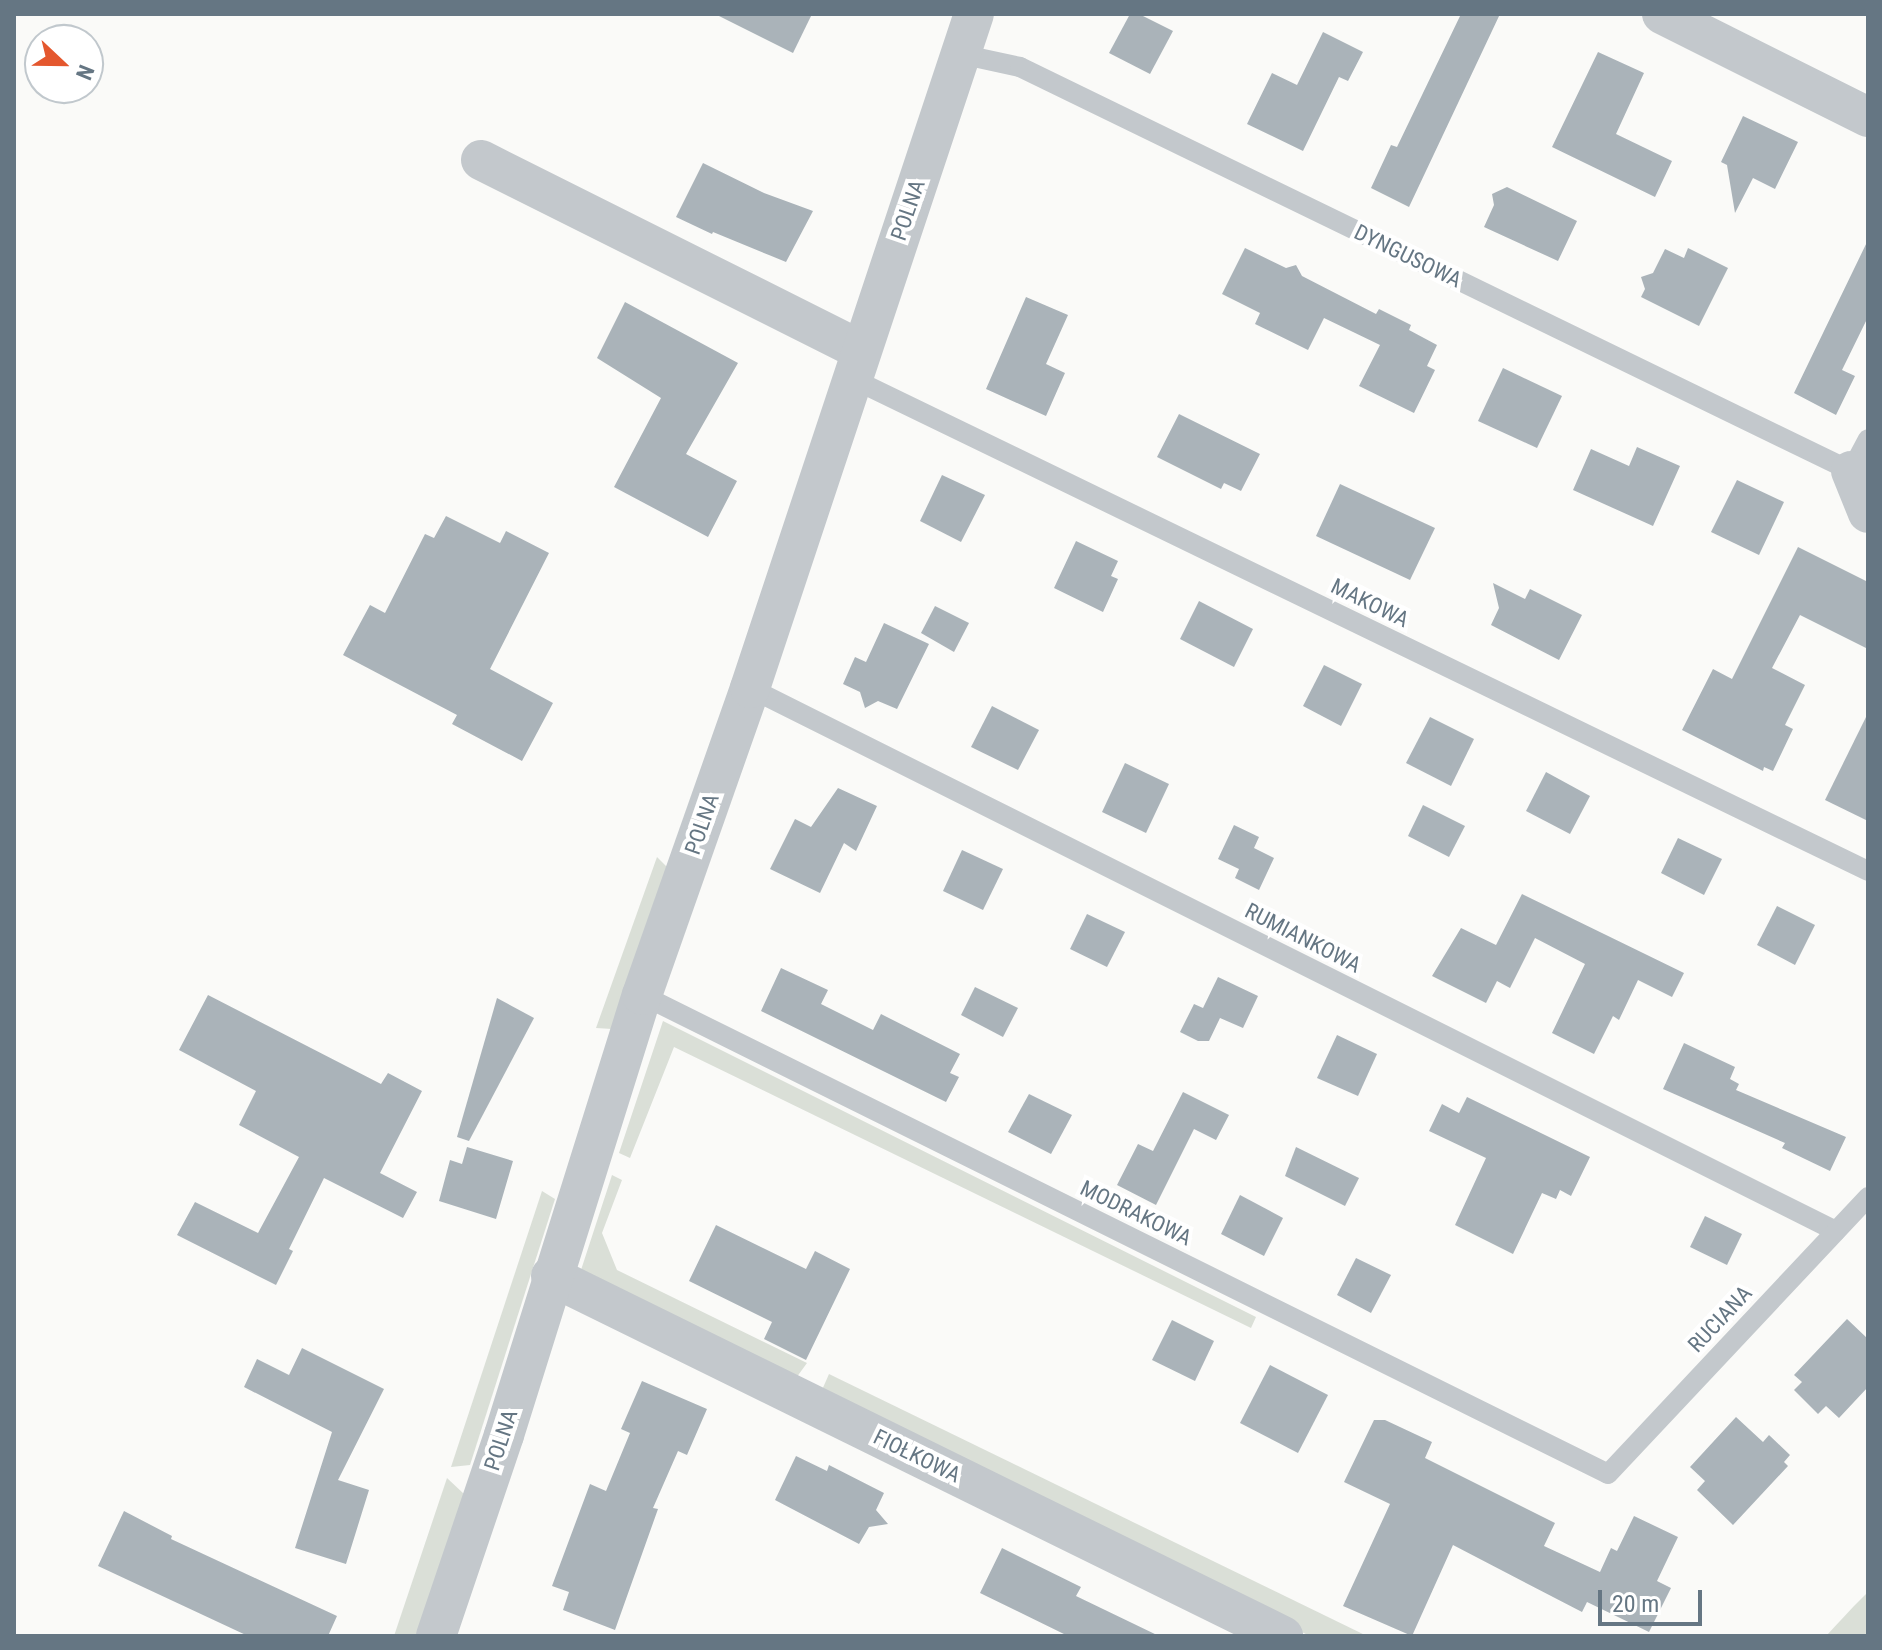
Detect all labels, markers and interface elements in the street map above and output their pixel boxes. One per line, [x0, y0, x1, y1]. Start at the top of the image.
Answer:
north arrow [24, 24, 104, 104]
text: N [71, 61, 99, 83]
street label: POLNA [885, 176, 931, 244]
street label: DYNGUSOWA [1350, 219, 1466, 293]
street label: MAKOWA [1327, 573, 1413, 633]
street label: POLNA [679, 790, 725, 858]
street label: RUMIANKOWA [1241, 898, 1365, 978]
street label: MODRAKOWA [1076, 1175, 1196, 1251]
street label: RUCIANA [1683, 1280, 1757, 1358]
street label: POLNA [479, 1406, 523, 1474]
street label: FIOŁKOWA [869, 1424, 965, 1488]
scale bar [1602, 1574, 1706, 1624]
text: 20 m [1612, 1590, 1659, 1618]

